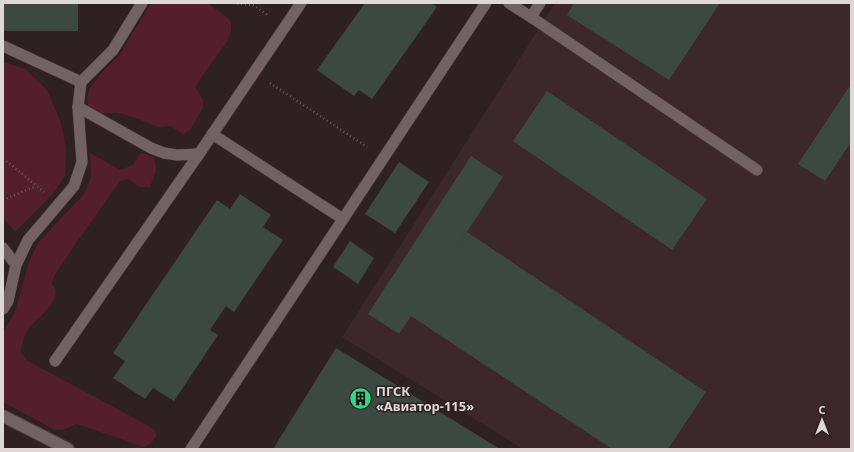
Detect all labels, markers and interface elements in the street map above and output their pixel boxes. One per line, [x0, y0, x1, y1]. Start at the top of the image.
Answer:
place label: ПГСК «Авиатор-115» [376, 382, 474, 415]
building icon: ПГСК «Авиатор-115» [348, 385, 374, 411]
north arrow [802, 400, 842, 440]
text: С [818, 402, 826, 417]

